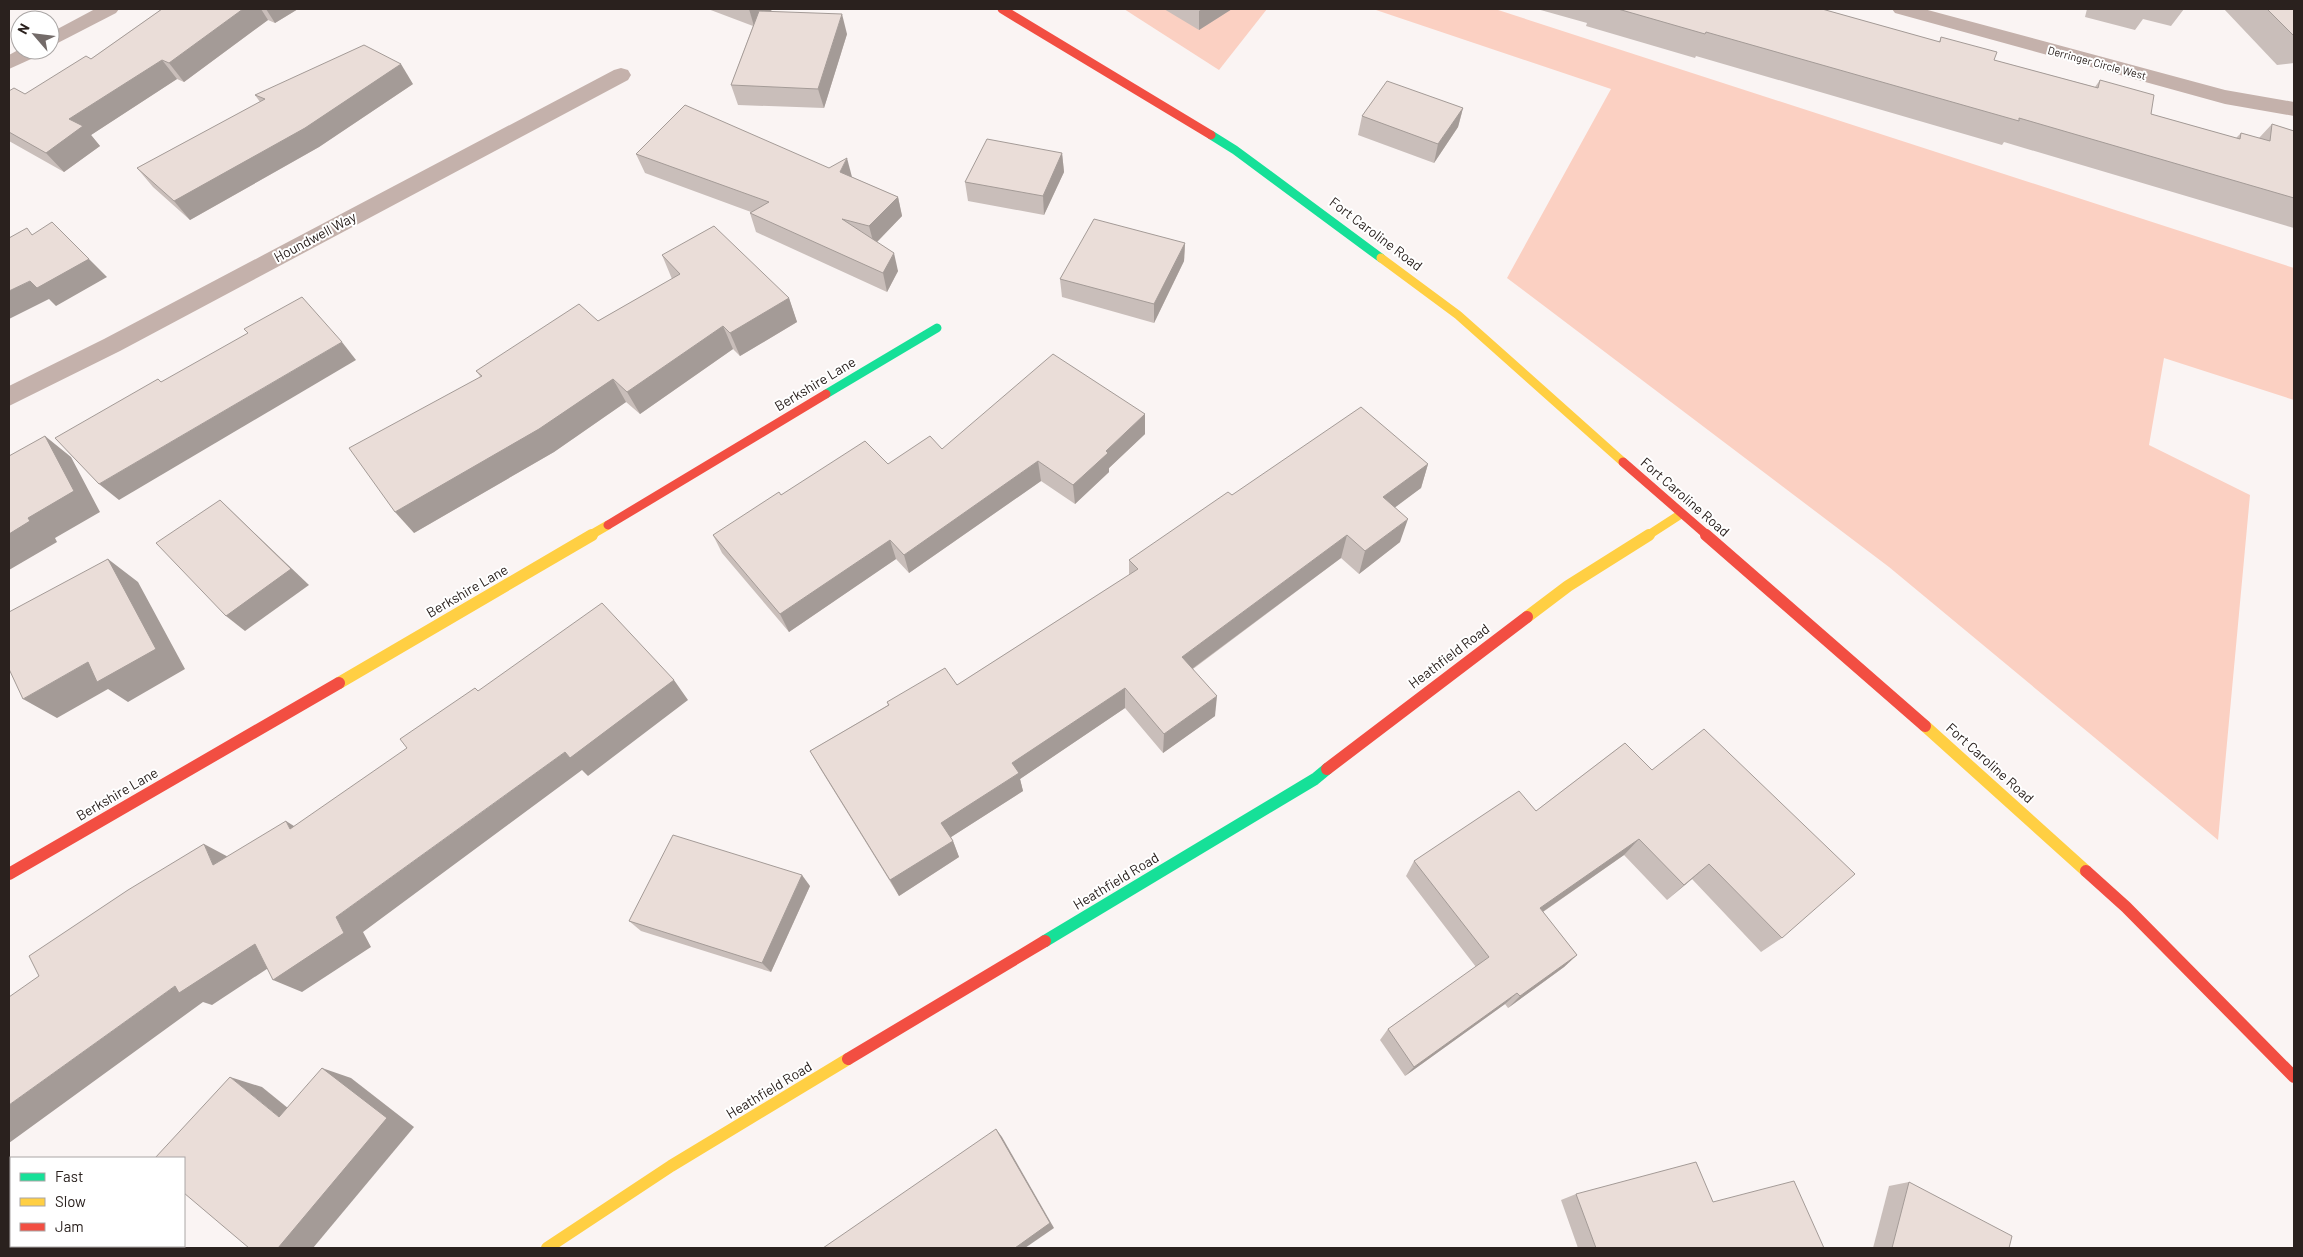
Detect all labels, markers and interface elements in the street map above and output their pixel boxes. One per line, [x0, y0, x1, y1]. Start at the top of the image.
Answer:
north arrow [10, 10, 60, 60]
text: N [13, 21, 33, 37]
street label: Derringer Circle West [2047, 43, 2148, 82]
street label: Fort Caroline Road [1327, 193, 1426, 274]
street label: Houndwell Way [271, 207, 359, 265]
street label: Berkshire Lane [771, 353, 858, 414]
street label: Fort Caroline Road [1638, 454, 1733, 540]
street label: Berkshire Lane [423, 560, 511, 621]
street label: Heathfield Road [1405, 620, 1493, 692]
street label: Fort Caroline Road [1943, 719, 2038, 806]
street label: Berkshire Lane [73, 763, 161, 824]
street label: Heathfield Road [1070, 848, 1162, 913]
street label: Heathfield Road [723, 1057, 815, 1122]
legend [10, 1157, 185, 1247]
text: Fast [55, 1167, 83, 1185]
text: Slow [55, 1192, 86, 1210]
text: Jam [55, 1217, 84, 1235]

